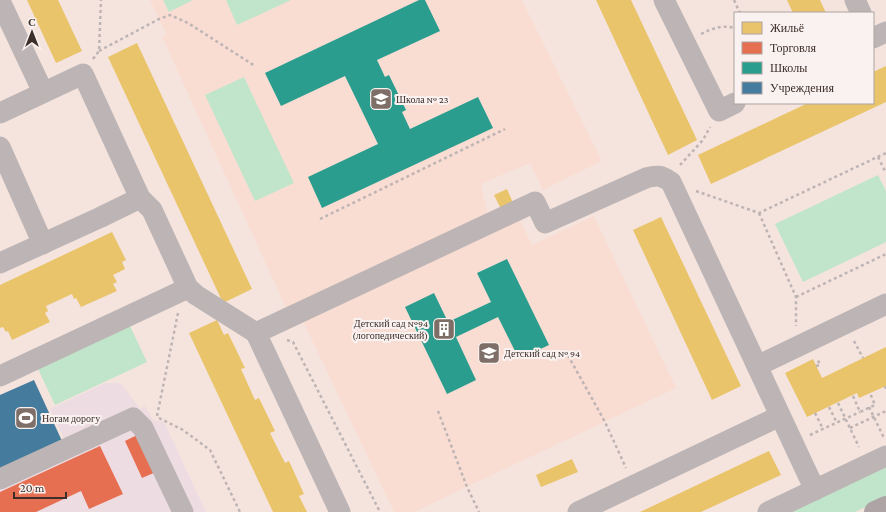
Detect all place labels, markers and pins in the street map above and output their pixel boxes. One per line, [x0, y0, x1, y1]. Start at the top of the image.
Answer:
school or university icon: Школа № 23 [368, 86, 394, 112]
place label: Школа № 23 [396, 94, 449, 105]
building icon: Детский сад №94 (логопедический) [431, 316, 457, 342]
place label: Детский сад №94 (логопедический) [352, 318, 428, 342]
school or university icon: Детский сад № 94 [476, 340, 502, 366]
place label: Детский сад № 94 [504, 348, 580, 359]
sports icon: Ногам дорогу [13, 405, 39, 431]
place label: Ногам дорогу [42, 413, 100, 424]

